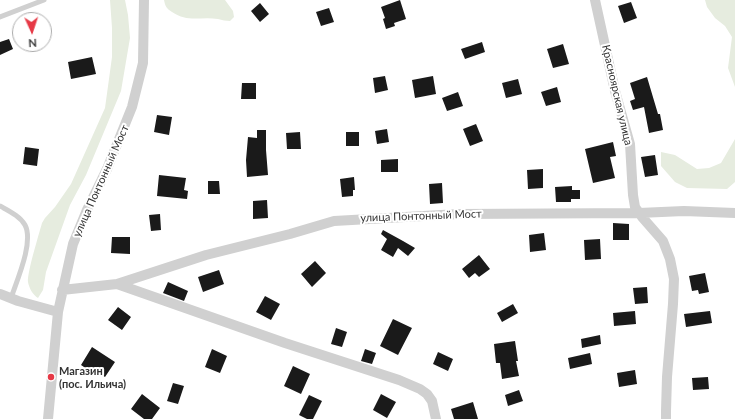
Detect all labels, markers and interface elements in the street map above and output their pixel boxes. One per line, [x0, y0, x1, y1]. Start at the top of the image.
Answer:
north arrow [12, 12, 52, 52]
text: N [28, 37, 37, 50]
street label: Красноярская улица [599, 43, 635, 147]
street label: улица Понтонный Мост [70, 123, 132, 239]
street label: улица Понтонный Мост [360, 207, 482, 225]
place label: Магазин (пос. Ильича) [59, 364, 126, 390]
marker: Магазин (пос. Ильича) [46, 372, 56, 382]

